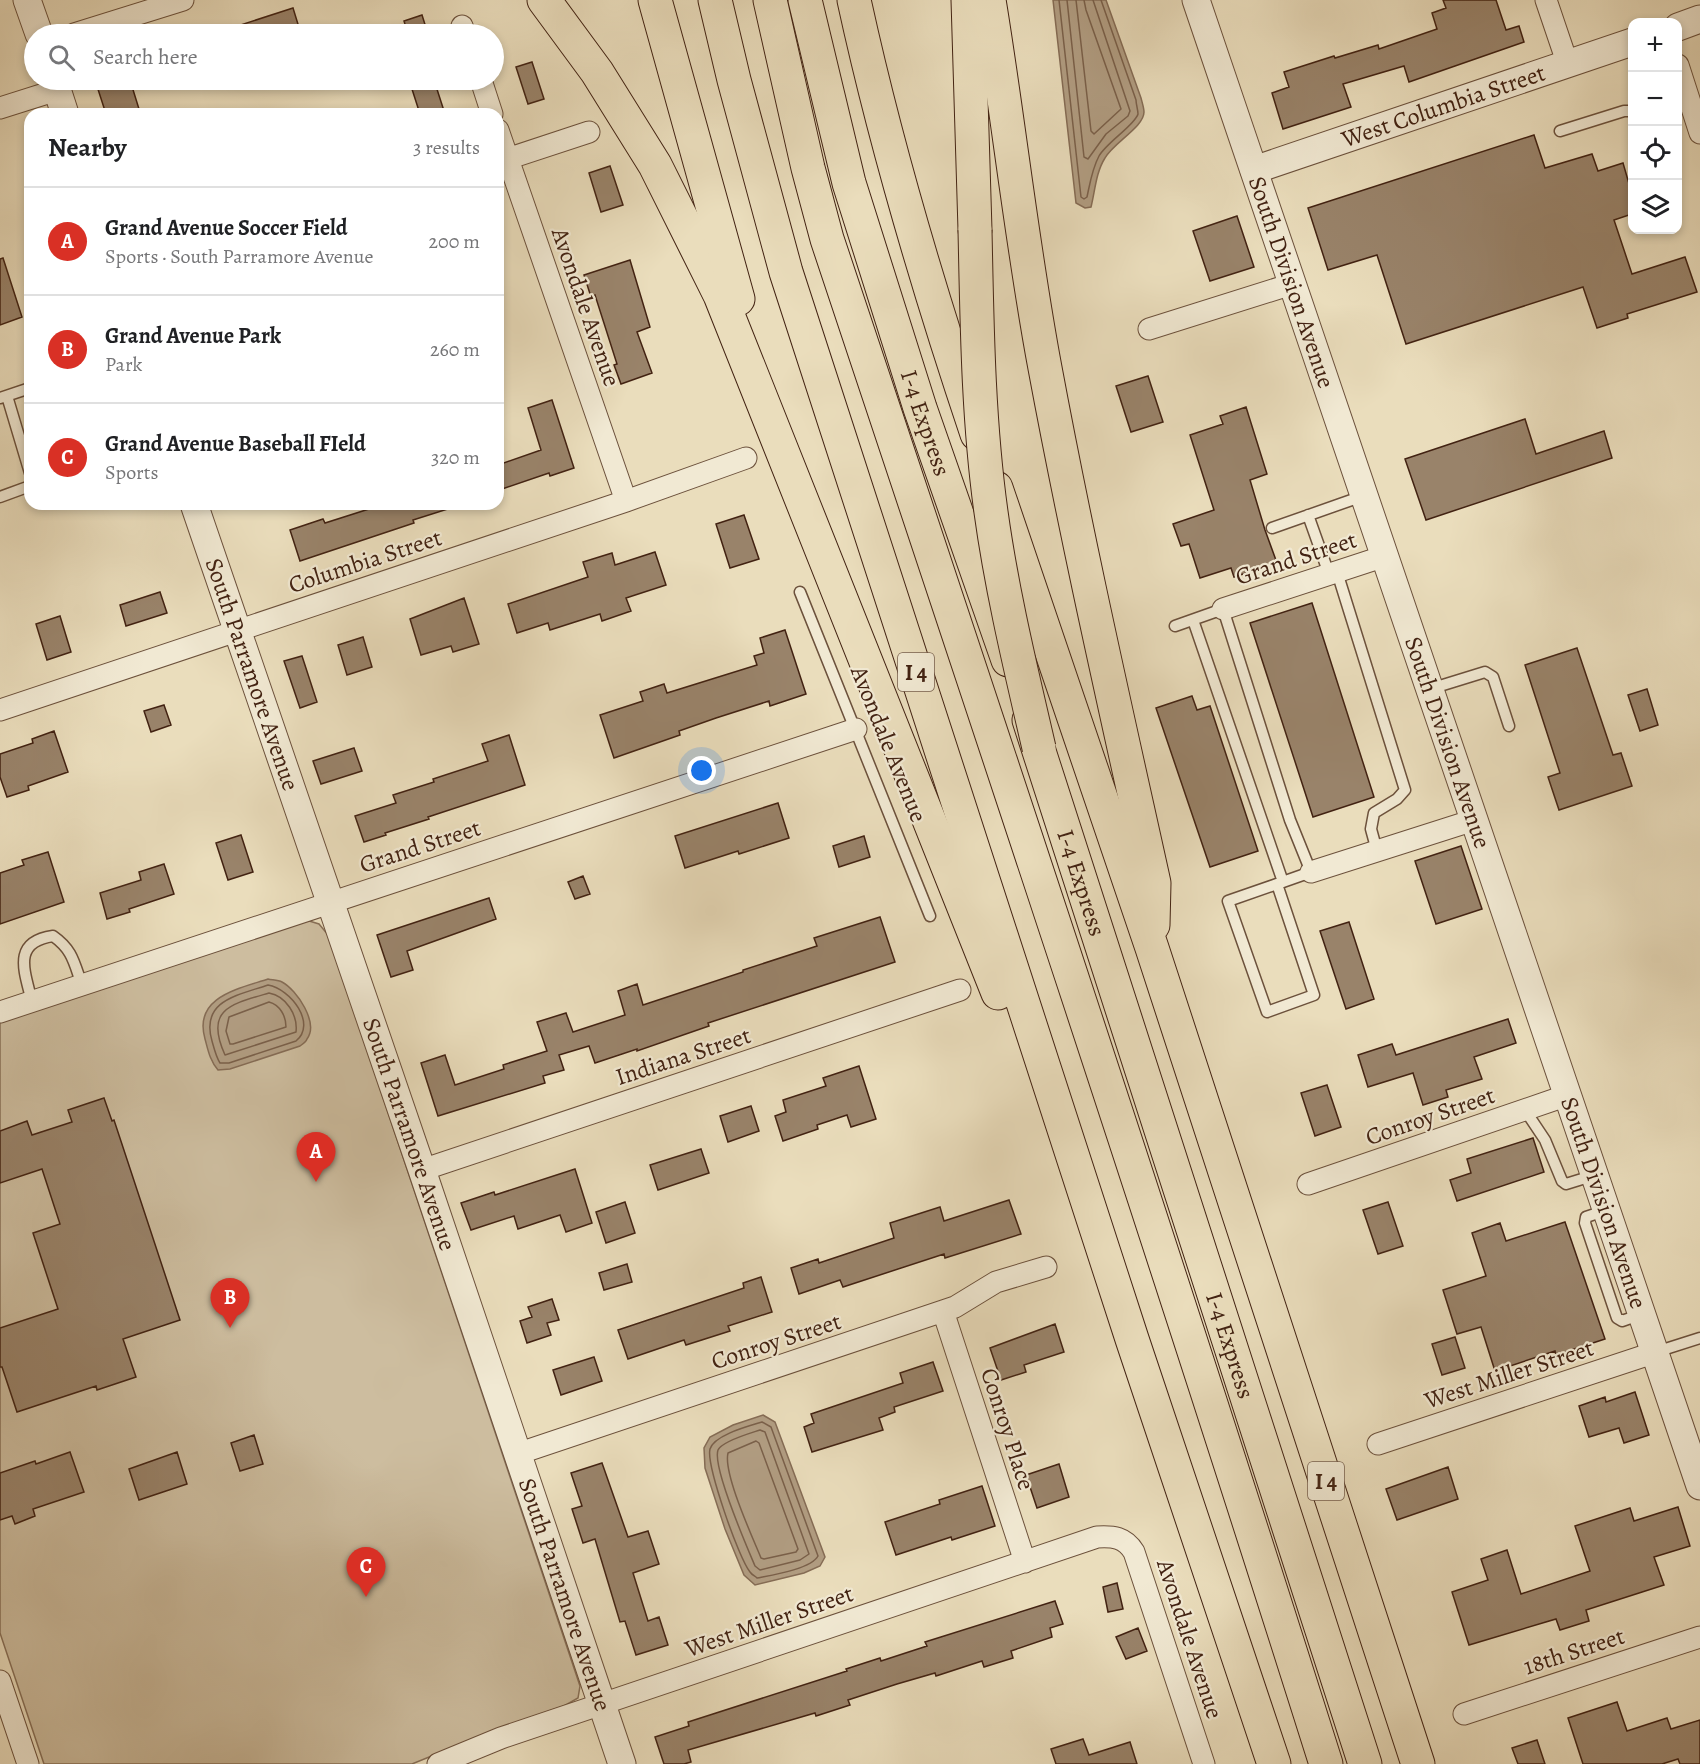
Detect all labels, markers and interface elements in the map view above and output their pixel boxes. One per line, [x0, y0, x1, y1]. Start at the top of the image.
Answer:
map controls [1628, 18, 1682, 234]
button: + [1628, 18, 1682, 72]
search box [24, 24, 504, 90]
icon: search [45, 41, 78, 74]
text: Search here [93, 42, 198, 72]
street label: West Columbia Street [1336, 57, 1550, 155]
button: − [1628, 72, 1682, 126]
button: locate [1628, 126, 1682, 180]
text: Nearby [48, 130, 127, 165]
text: 3 results [413, 134, 480, 161]
street label: South Division Avenue [1241, 172, 1342, 392]
button: layers [1628, 180, 1682, 234]
text: Grand Avenue Soccer Field [105, 213, 348, 243]
street label: Avondale Avenue [544, 222, 628, 391]
text: A [61, 228, 74, 255]
text: 200 m [429, 228, 480, 255]
text: Sports · South Parramore Avenue [105, 243, 373, 270]
text: Grand Avenue Park [105, 321, 281, 351]
text: B [61, 336, 74, 363]
text: 260 m [430, 336, 480, 363]
text: Park [105, 351, 143, 378]
street label: I-4 Express [893, 366, 958, 480]
text: Grand Avenue Baseball FIeld [105, 429, 366, 459]
text: C [61, 444, 74, 471]
text: 320 m [431, 444, 480, 471]
text: Sports [105, 459, 158, 486]
street label: Columbia Street [284, 521, 446, 601]
street label: Grand Street [1231, 523, 1361, 593]
street label: South Parramore Avenue [198, 554, 307, 795]
street label: South Division Avenue [1397, 632, 1499, 853]
road number: I 4 [898, 653, 934, 691]
street label: Avondale Avenue [843, 660, 935, 827]
your location [687, 756, 716, 785]
street label: Grand Street [355, 811, 485, 881]
street label: I-4 Express [1049, 826, 1113, 940]
street label: South Parramore Avenue [355, 1014, 464, 1255]
street label: Indiana Street [611, 1019, 755, 1093]
street label: Conroy Street [1361, 1079, 1499, 1153]
street label: South Division Avenue [1553, 1093, 1655, 1313]
pin: A [296, 1132, 336, 1182]
pin: B [210, 1278, 250, 1328]
street label: I-4 Express [1198, 1288, 1262, 1403]
street label: Conroy Street [707, 1305, 845, 1377]
street label: West Miller Street [1419, 1332, 1598, 1417]
street label: Conroy Place [973, 1364, 1043, 1494]
road number: I 4 [1308, 1462, 1344, 1500]
street label: South Parramore Avenue [511, 1474, 619, 1715]
pin: C [346, 1548, 386, 1597]
street label: Avondale Avenue [1149, 1554, 1231, 1723]
street label: West Miller Street [680, 1577, 857, 1665]
street label: 18th Street [1519, 1620, 1629, 1682]

